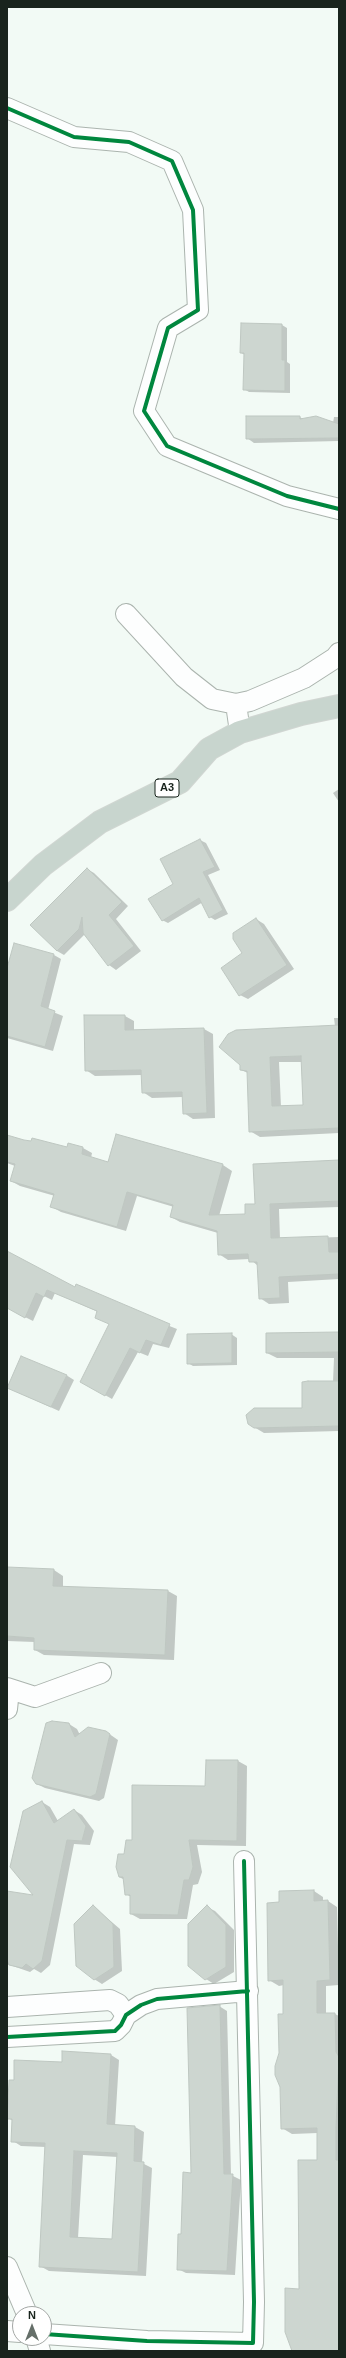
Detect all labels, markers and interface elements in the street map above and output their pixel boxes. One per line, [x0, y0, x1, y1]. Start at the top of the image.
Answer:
road number: A3 [155, 779, 179, 797]
north arrow [12, 2306, 52, 2346]
text: N [28, 2309, 36, 2321]

